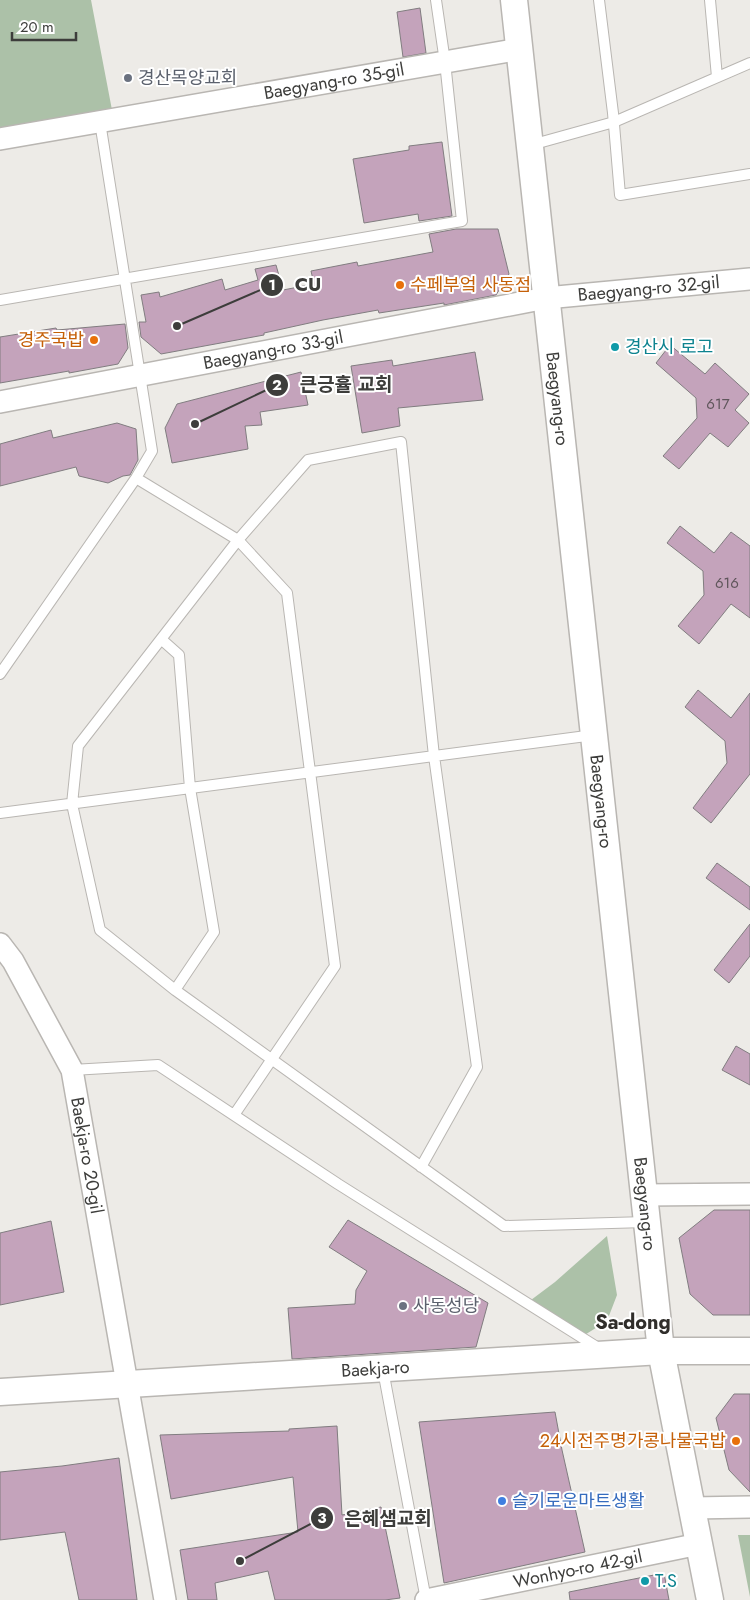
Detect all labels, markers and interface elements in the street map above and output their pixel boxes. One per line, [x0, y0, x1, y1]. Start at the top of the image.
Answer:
scale bar [12, 10, 76, 42]
text: 20 m [20, 16, 54, 38]
street label: Baegyang-ro 35-gil [262, 56, 406, 106]
place label: 경산목양교회 [138, 65, 237, 91]
marker: 경산목양교회 [122, 72, 134, 84]
callout: CU [259, 268, 331, 302]
street label: Baegyang-ro 32-gil [577, 269, 721, 308]
text: CU [295, 271, 321, 298]
place label: 수페부엌 사동점 [410, 272, 531, 298]
text: 1 [268, 274, 276, 296]
marker: 수페부엌 사동점 [394, 279, 406, 291]
street label: Baegyang-ro 33-gil [201, 324, 345, 376]
place label: 경주국밥 [18, 327, 84, 353]
marker: 경주국밥 [88, 334, 100, 346]
place label: 경산시 로고 [625, 334, 713, 360]
marker: 경산시 로고 [609, 341, 621, 353]
street label: Baegyang-ro [539, 350, 575, 447]
callout: 큰긍휼 교회 [264, 368, 402, 402]
text: 큰긍휼 교회 [299, 371, 393, 398]
text: 2 [272, 374, 282, 396]
house number: 617 [706, 393, 730, 415]
house number: 616 [715, 572, 739, 594]
street label: Baegyang-ro [583, 753, 619, 850]
street label: Baekja-ro 20-gil [64, 1095, 110, 1216]
street label: Baegyang-ro [627, 1156, 663, 1252]
place label: 사동성당 [413, 1293, 479, 1319]
marker: 사동성당 [397, 1300, 409, 1312]
district label: Sa-dong [595, 1308, 671, 1337]
street label: Baekja-ro [340, 1354, 410, 1384]
place label: 24시전주명가콩나물국밥 [540, 1428, 726, 1454]
marker: 24시전주명가콩나물국밥 [730, 1435, 742, 1447]
place label: 슬기로운마트생활 [512, 1488, 644, 1514]
marker: 슬기로운마트생활 [496, 1495, 508, 1507]
callout: 은혜샘교회 [309, 1501, 442, 1535]
text: 은혜샘교회 [344, 1505, 432, 1532]
text: 3 [317, 1507, 327, 1529]
street label: Wonhyo-ro 42-gil [511, 1543, 645, 1595]
place label: T.S [655, 1568, 677, 1594]
marker: T.S [639, 1575, 651, 1587]

